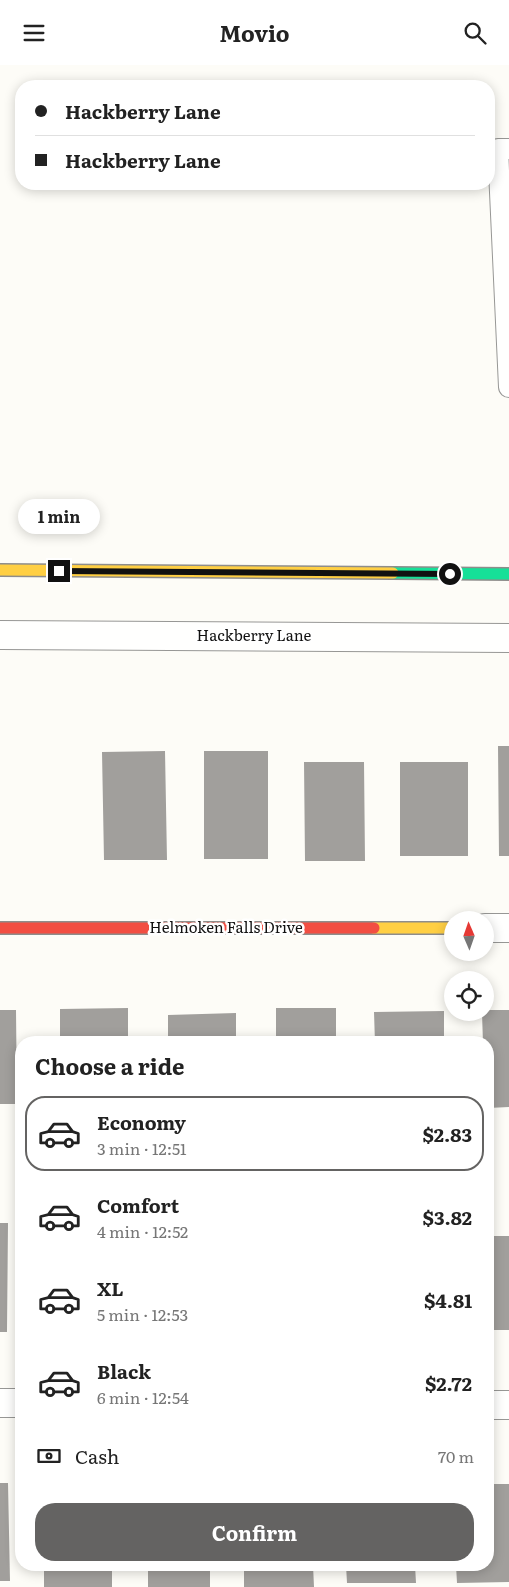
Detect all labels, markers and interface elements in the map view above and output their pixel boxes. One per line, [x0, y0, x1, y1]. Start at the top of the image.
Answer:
text: Movio [219, 16, 290, 49]
icon: menu [20, 19, 48, 47]
icon: search [461, 19, 489, 47]
text: Hackberry Lane [65, 97, 221, 125]
text: Hackberry Lane [65, 146, 221, 174]
callout: 1 min [18, 499, 100, 533]
text: 1 min [38, 504, 80, 528]
route end [48, 560, 70, 582]
route start [439, 563, 461, 585]
street label: Hackberry Lane [197, 623, 312, 646]
north arrow [444, 911, 494, 961]
map controls [444, 911, 494, 1021]
street label: Helmoken Falls Drive [149, 915, 303, 938]
button: locate [444, 971, 494, 1021]
text: Choose a ride [35, 1049, 184, 1082]
text: Economy [97, 1108, 186, 1136]
icon: car [37, 1111, 82, 1156]
text: $2.83 [423, 1120, 472, 1148]
text: 3 min · 12:51 [97, 1136, 187, 1160]
text: Comfort [97, 1191, 179, 1219]
icon: car [37, 1194, 82, 1239]
text: $3.82 [423, 1203, 472, 1231]
text: 4 min · 12:52 [97, 1219, 188, 1243]
text: XL [97, 1274, 124, 1302]
icon: car [37, 1277, 82, 1322]
text: $4.81 [424, 1286, 472, 1314]
text: 5 min · 12:53 [97, 1302, 188, 1326]
text: Black [97, 1357, 151, 1385]
icon: car [37, 1360, 82, 1405]
text: $2.72 [425, 1369, 472, 1397]
text: 6 min · 12:54 [97, 1385, 189, 1409]
icon: cash [35, 1442, 63, 1470]
text: Cash [75, 1442, 119, 1470]
text: 70 m [438, 1444, 474, 1468]
button: Confirm [35, 1503, 474, 1561]

